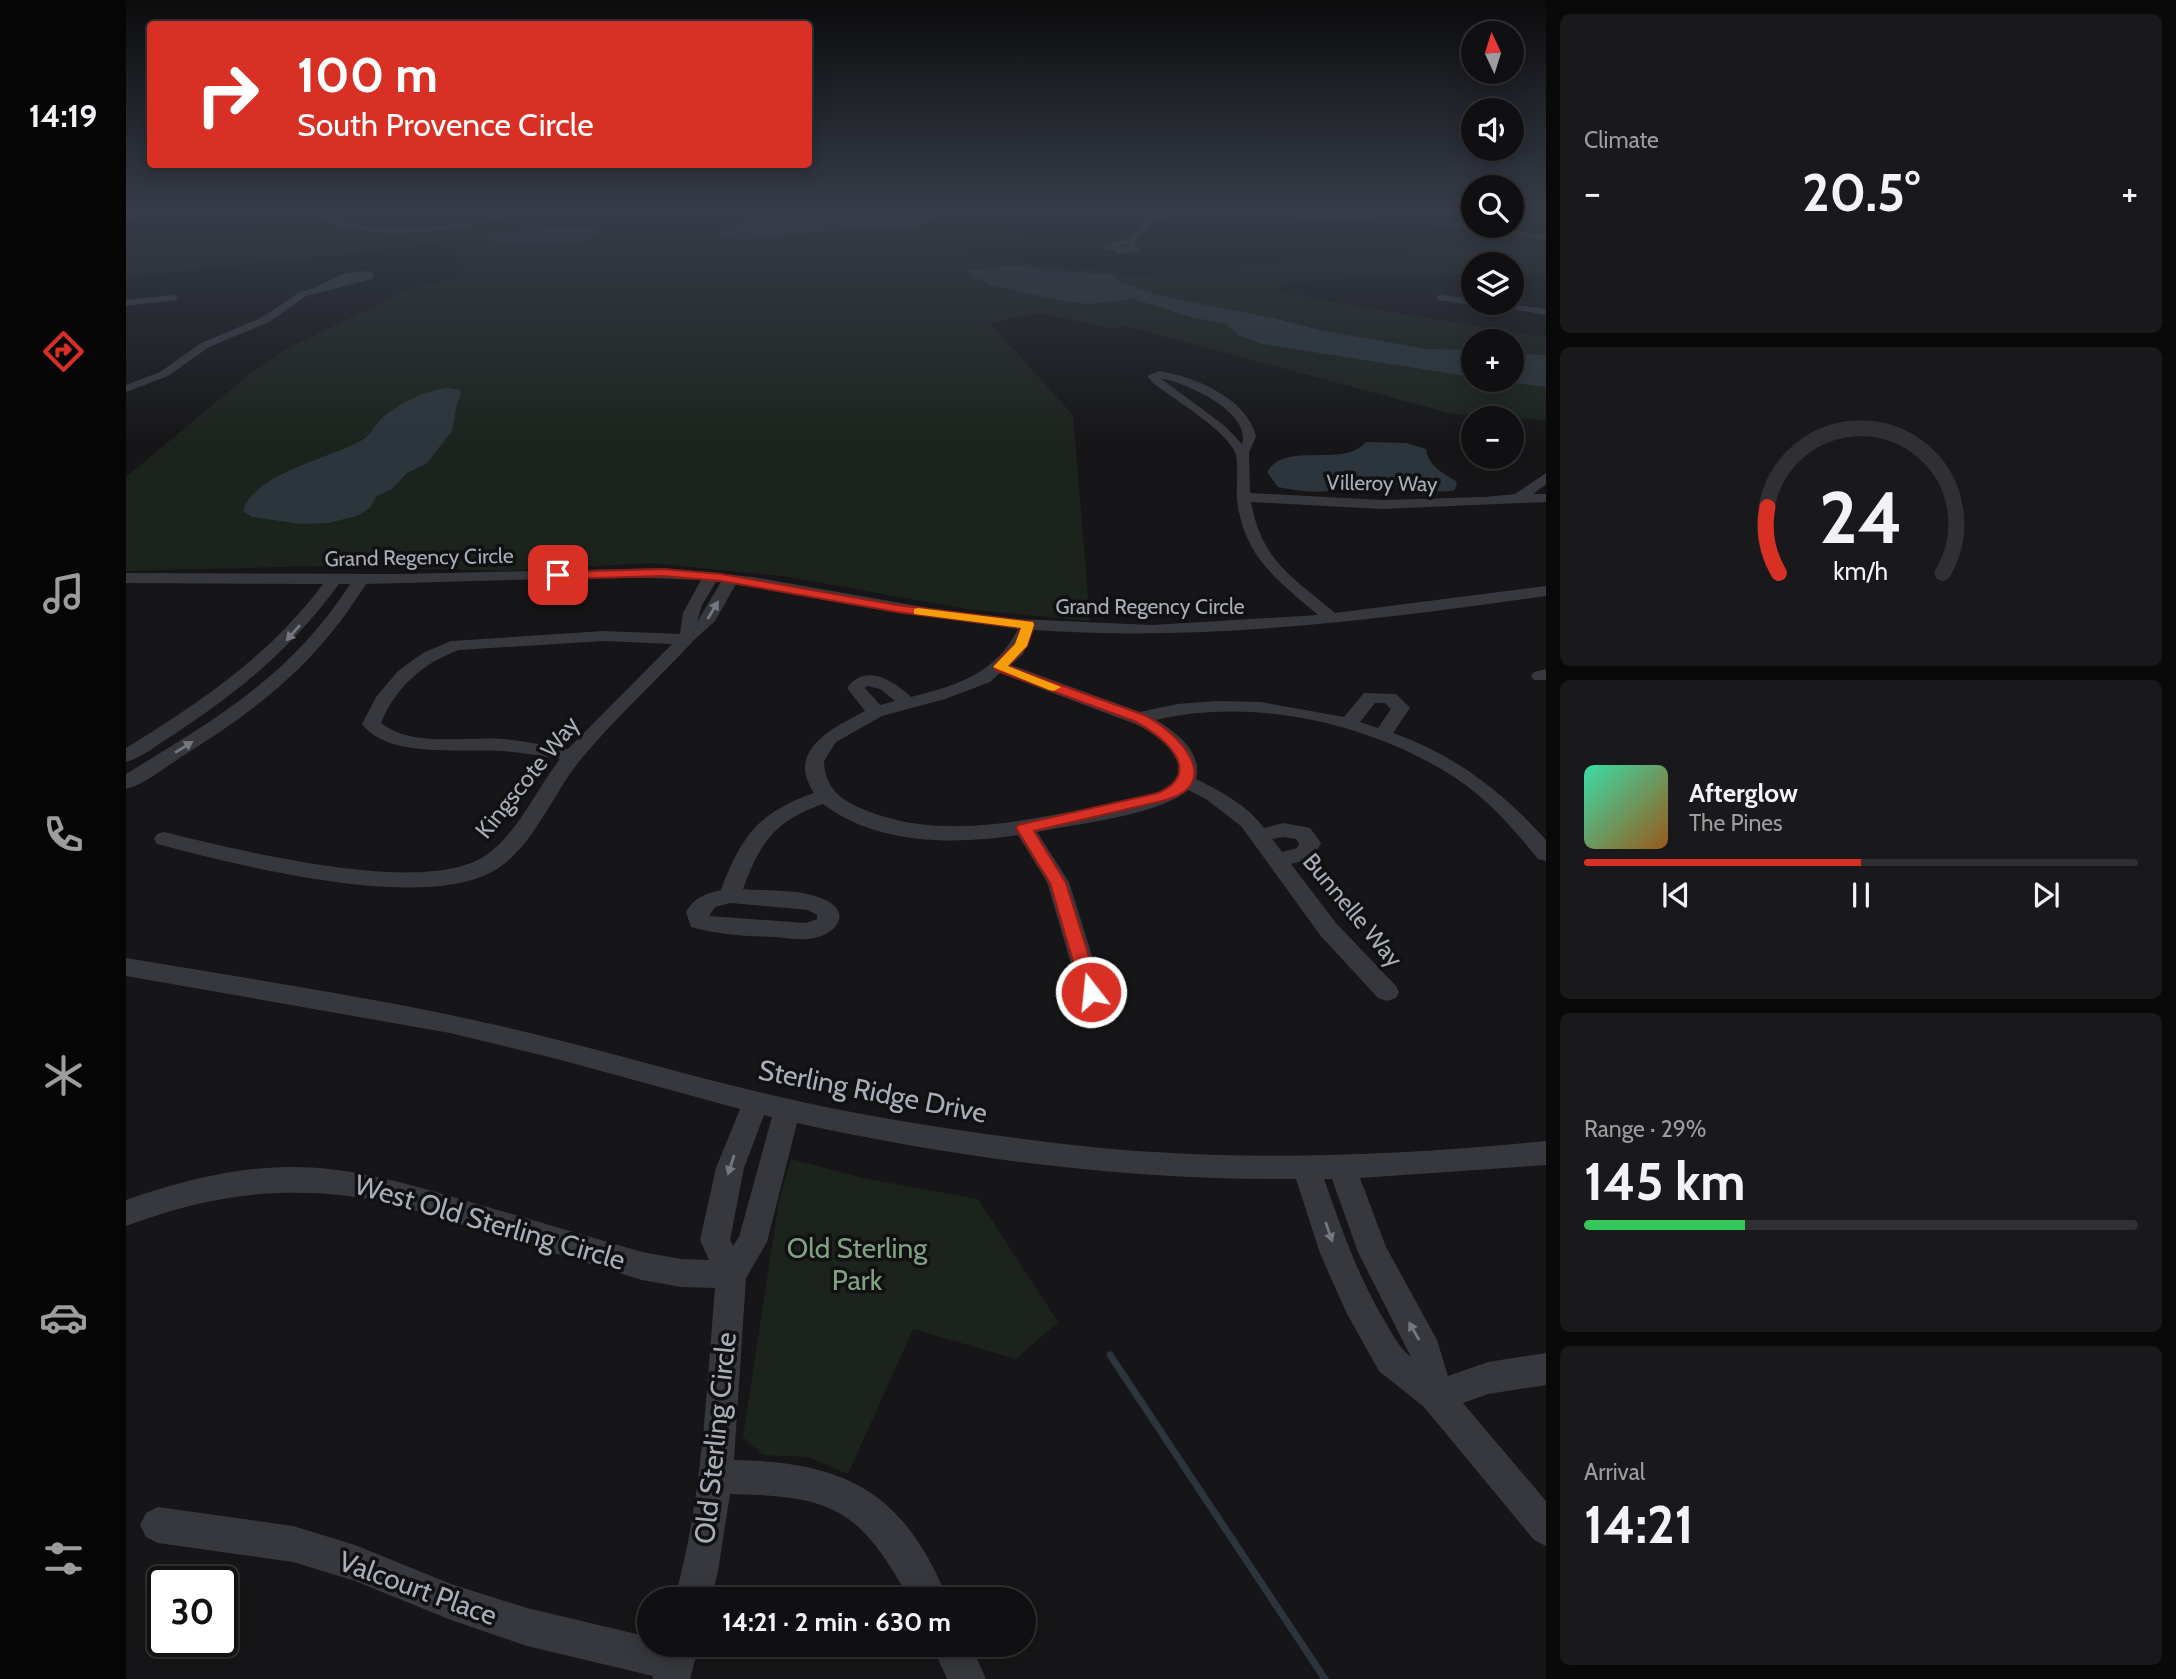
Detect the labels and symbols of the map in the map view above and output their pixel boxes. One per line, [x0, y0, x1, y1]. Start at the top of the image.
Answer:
north arrow [1461, 21, 1524, 84]
street label: Villeroy Way [1326, 470, 1438, 496]
street label: Grand Regency Circle [324, 543, 514, 571]
pin [528, 545, 588, 605]
street label: Grand Regency Circle [1055, 594, 1245, 619]
one-way arrow [707, 601, 720, 620]
one-way arrow [285, 624, 301, 642]
street label: Kingscote Way [469, 710, 585, 844]
one-way arrow [174, 740, 194, 753]
street label: Bunnelle Way [1297, 847, 1409, 973]
position arrow [1054, 955, 1128, 1029]
street label: Sterling Ridge Drive [756, 1052, 990, 1130]
one-way arrow [726, 1155, 736, 1176]
street label: West Old Sterling Circle [351, 1167, 629, 1277]
one-way arrow [1324, 1222, 1335, 1243]
park label: Old Sterling Park [787, 1231, 928, 1297]
one-way arrow [1408, 1322, 1421, 1341]
street label: Old Sterling Circle [687, 1330, 743, 1546]
street label: Valcourt Place [334, 1544, 502, 1632]
speed limit sign: 30 [147, 1566, 238, 1657]

